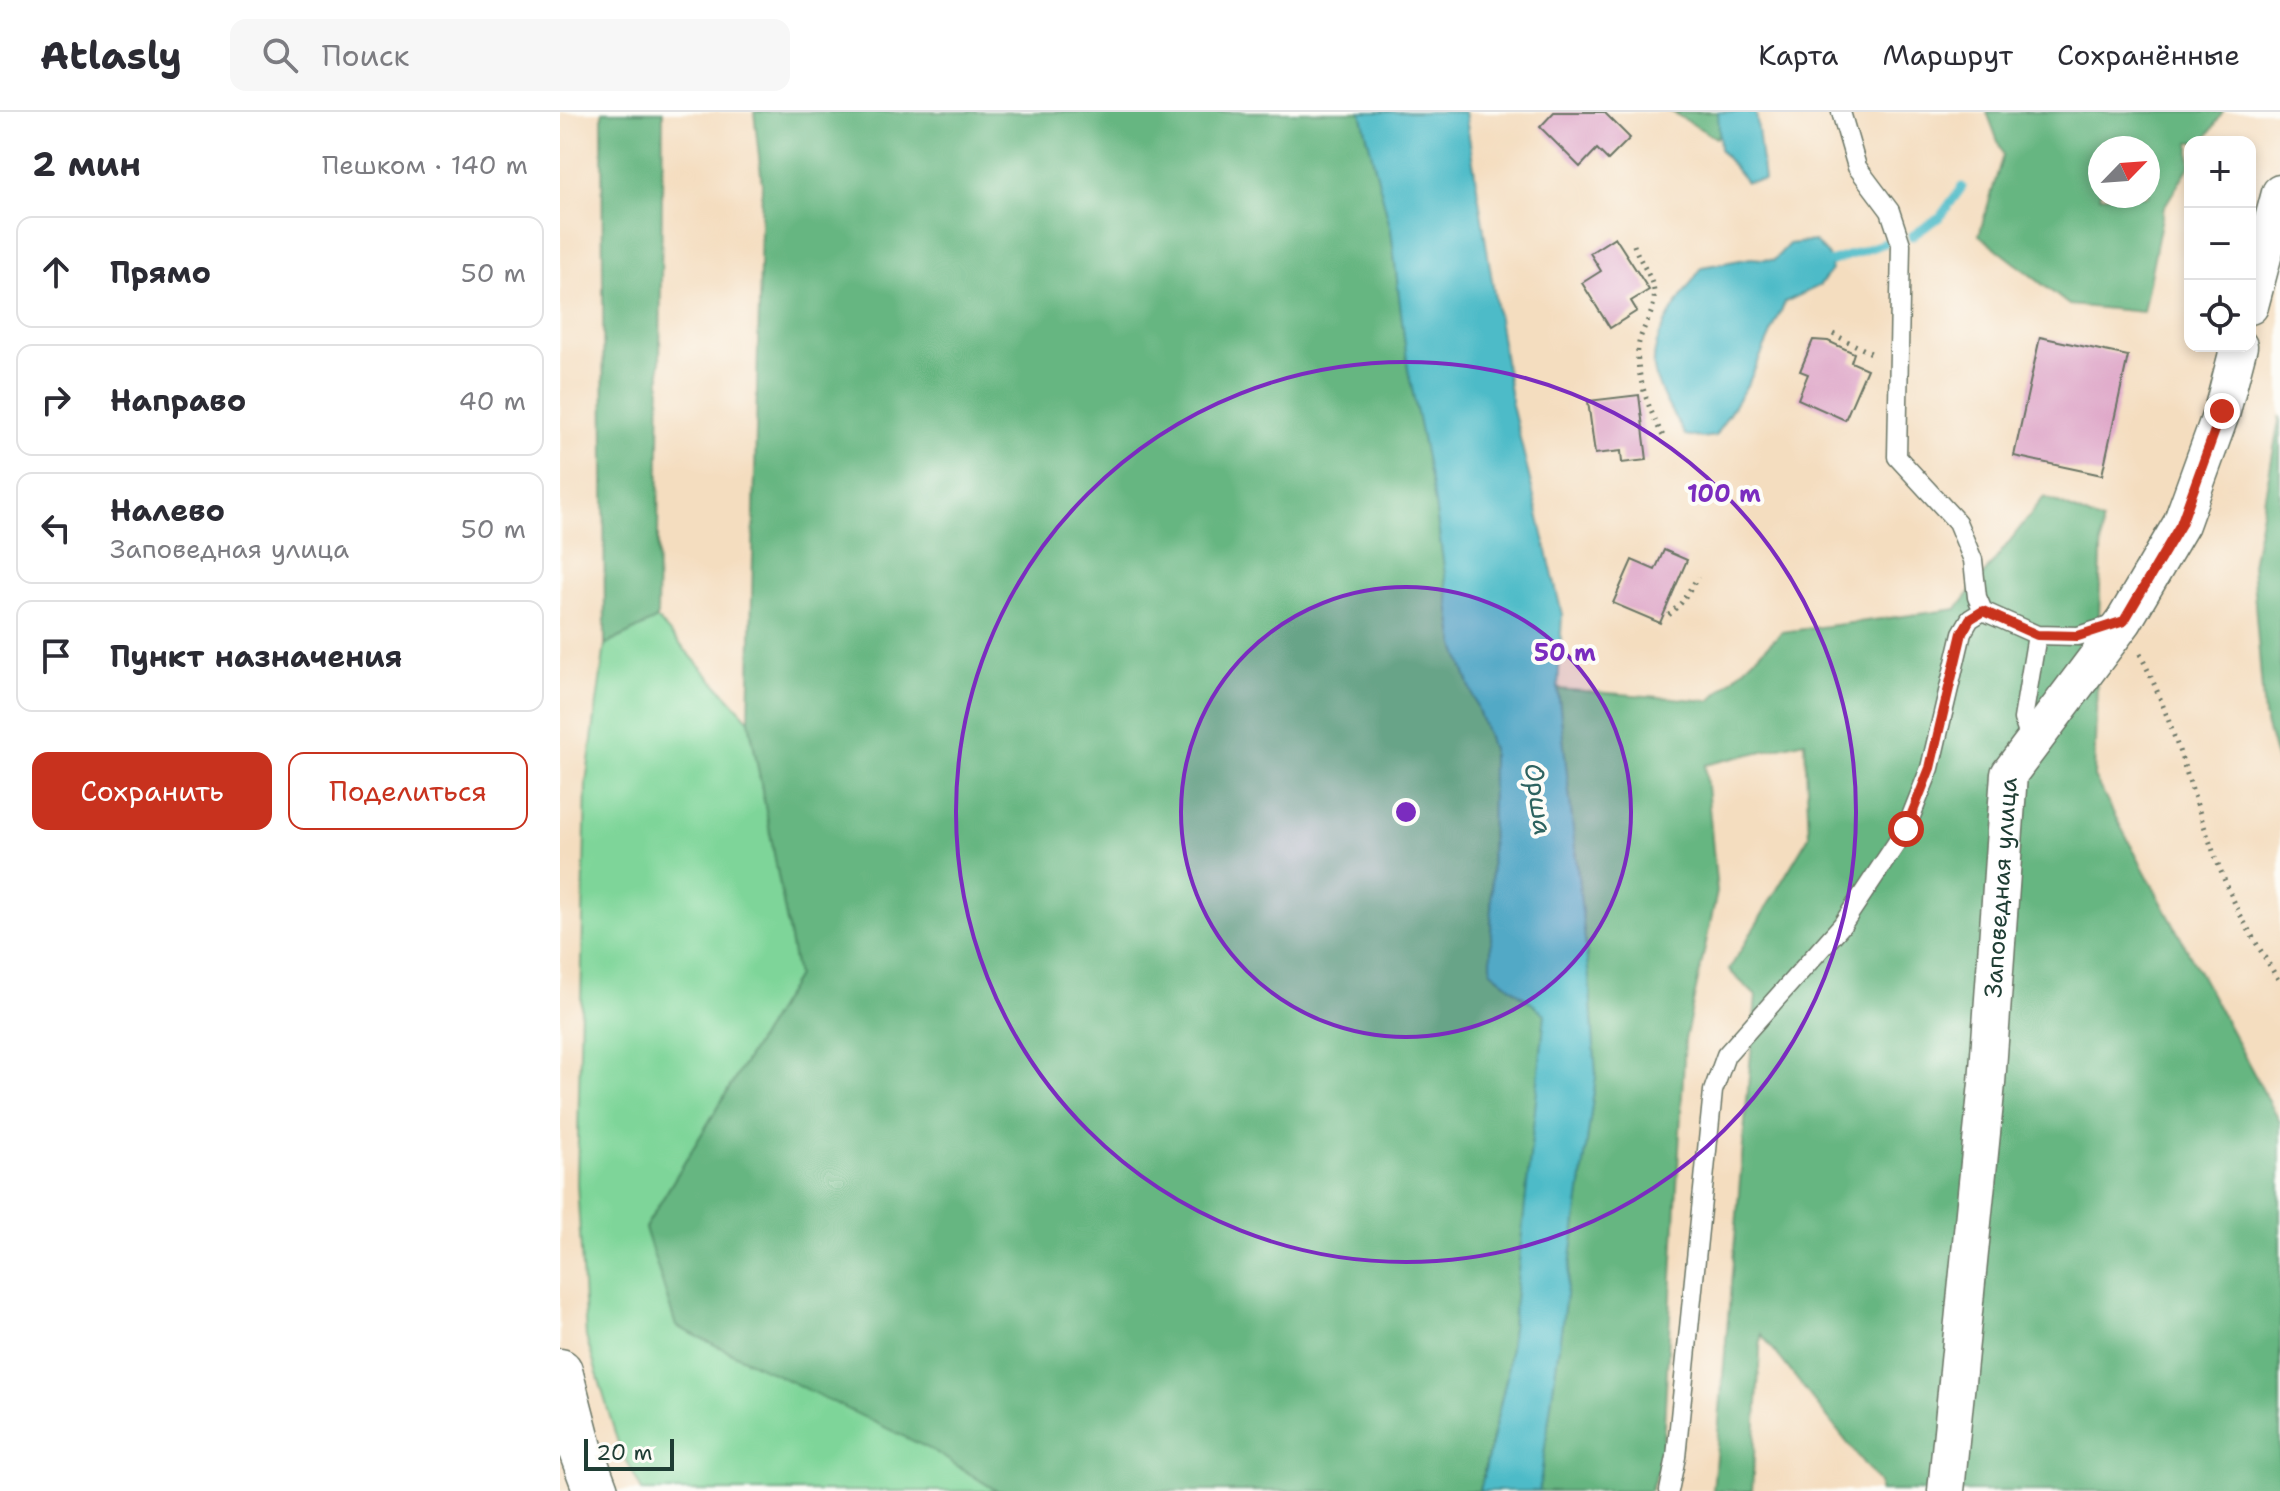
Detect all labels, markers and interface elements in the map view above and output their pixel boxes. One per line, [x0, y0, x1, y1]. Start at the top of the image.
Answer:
search box [230, 19, 790, 91]
text: Atlasly [40, 30, 182, 81]
icon: search [258, 33, 302, 77]
text: Поиск [322, 35, 409, 76]
text: Карта [1758, 36, 1838, 74]
text: Маршрут [1882, 36, 2013, 74]
text: Сохранённые [2057, 36, 2240, 74]
north arrow [2088, 136, 2160, 208]
map controls [2184, 136, 2256, 352]
button: + [2184, 136, 2256, 208]
text: 2 мин [32, 141, 141, 187]
text: Пешком · 140 m [322, 147, 528, 182]
button: − [2184, 208, 2256, 280]
icon: ahead [34, 250, 78, 294]
text: Прямо [110, 252, 211, 293]
text: 50 m [461, 255, 526, 290]
button: locate [2184, 280, 2256, 352]
icon: right [34, 378, 78, 422]
text: Направо [110, 380, 246, 421]
text: 40 m [459, 383, 526, 418]
route end [2204, 393, 2240, 429]
text: 100 m [1687, 478, 1761, 510]
text: Налево [110, 490, 225, 531]
icon: left [34, 506, 78, 550]
text: 50 m [461, 511, 526, 546]
text: Заповедная улица [110, 531, 349, 566]
icon: arrive [34, 634, 78, 678]
text: Пункт назначения [110, 636, 402, 677]
text: 50 m [1534, 637, 1596, 669]
button: Сохранить [32, 752, 272, 830]
button: Поделиться [288, 752, 528, 830]
water label: Орша [1517, 761, 1561, 837]
street label: Заповедная улица [1977, 776, 2025, 999]
centre of rings [1392, 798, 1420, 826]
route start [1888, 811, 1924, 847]
scale bar [584, 1435, 674, 1471]
text: 20 m [596, 1438, 653, 1467]

